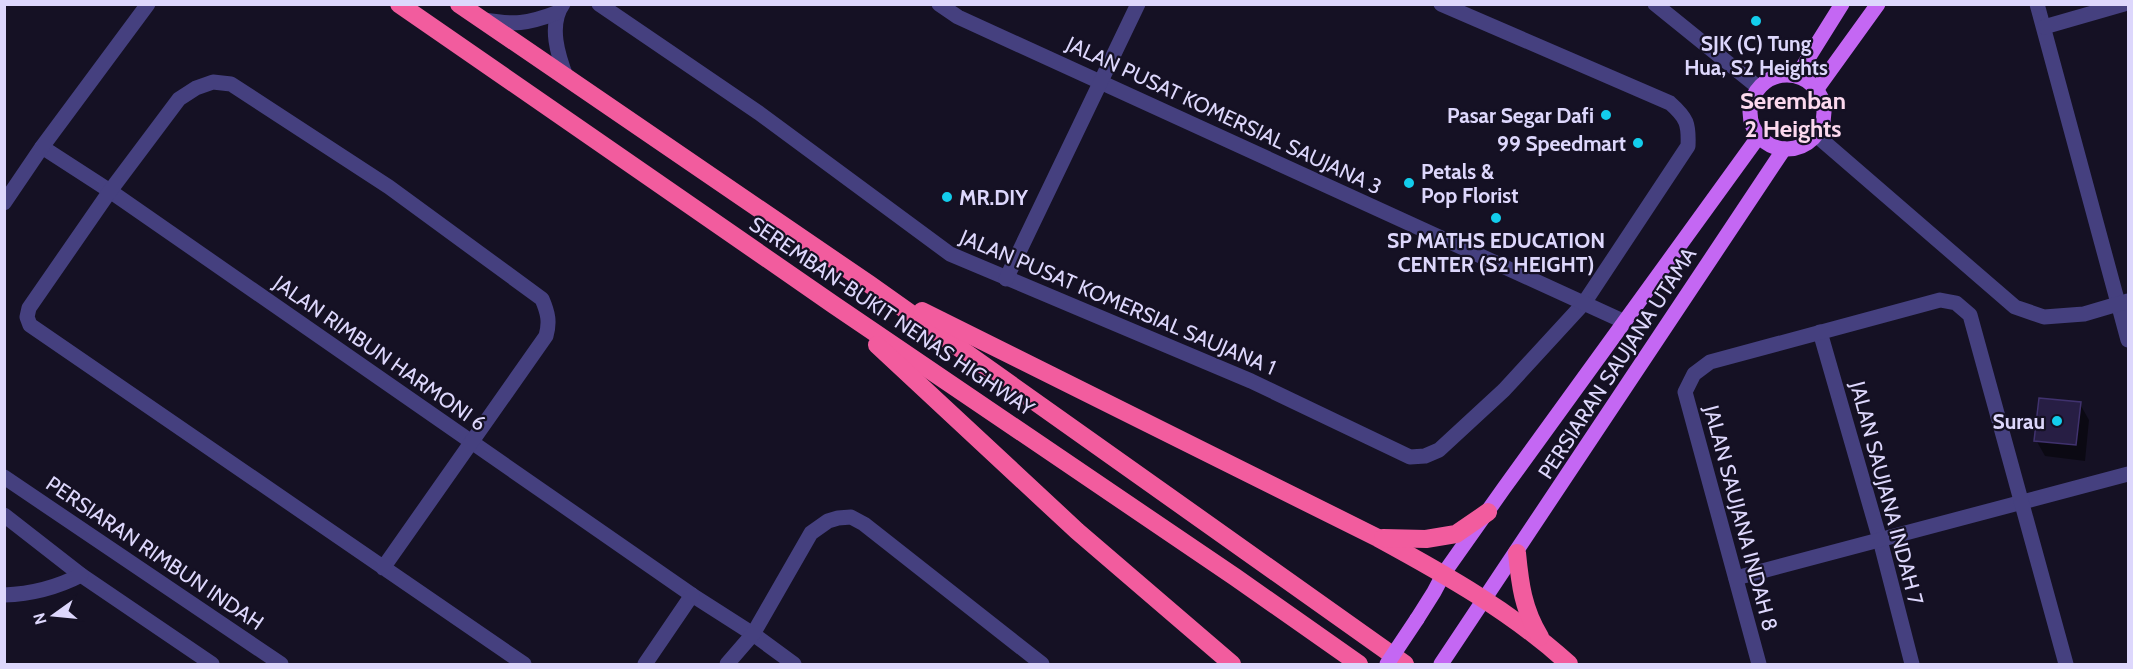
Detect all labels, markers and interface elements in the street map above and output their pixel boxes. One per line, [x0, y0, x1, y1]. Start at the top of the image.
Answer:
marker: SJK (C) Tung Hua, S2 Heights [1749, 14, 1763, 28]
street label: JALAN PUSAT KOMERSIAL SAUJANA 3 [1061, 30, 1386, 199]
place label: SJK (C) Tung Hua, S2 Heights [1684, 31, 1828, 80]
district label: Seremban 2 Heights [1740, 86, 1846, 143]
place label: Pasar Segar Dafi [1447, 103, 1594, 128]
marker: Pasar Segar Dafi [1599, 108, 1613, 122]
place label: 99 Speedmart [1497, 131, 1626, 156]
marker: 99 Speedmart [1631, 136, 1645, 150]
place label: Petals & Pop Florist [1421, 159, 1518, 208]
marker: Petals & Pop Florist [1402, 176, 1416, 190]
place label: MR.DIY [959, 185, 1028, 210]
marker: MR.DIY [940, 190, 954, 204]
street label: SEREMBAN-BUKIT NENAS HIGHWAY [745, 211, 1040, 421]
marker: SP MATHS EDUCATION CENTER (S2 HEIGHT) [1489, 211, 1503, 225]
street label: JALAN PUSAT KOMERSIAL SAUJANA 1 [955, 224, 1280, 380]
place label: SP MATHS EDUCATION CENTER (S2 HEIGHT) [1387, 228, 1605, 277]
street label: PERSIARAN SAUJANA UTAMA [1533, 243, 1701, 483]
street label: JALAN RIMBUN HARMONI 6 [268, 269, 491, 436]
street label: JALAN SAUJANA INDAH 7 [1845, 378, 1929, 608]
street label: JALAN SAUJANA INDAH 8 [1699, 402, 1783, 633]
place label: Surau [1993, 409, 2045, 434]
marker: Surau [2050, 414, 2064, 428]
street label: PERSIARAN RIMBUN INDAH [41, 471, 269, 635]
north arrow [24, 585, 84, 645]

